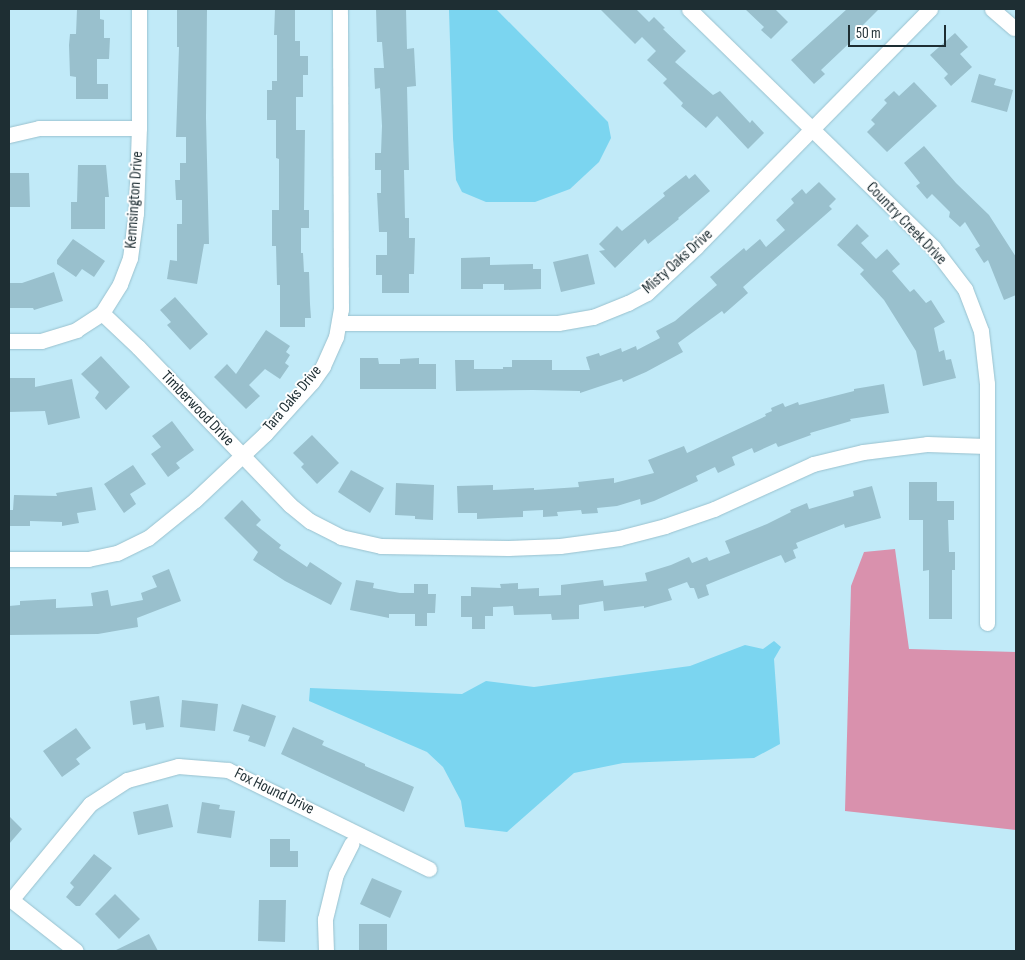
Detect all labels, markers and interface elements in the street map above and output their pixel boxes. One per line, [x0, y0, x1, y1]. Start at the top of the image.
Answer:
scale bar [850, 15, 948, 47]
text: 50 m [856, 24, 881, 43]
street label: Kennsington Drive [122, 151, 148, 249]
street label: Country Creek Drive [862, 179, 950, 269]
street label: Misty Oaks Drive [639, 225, 717, 299]
street label: Tara Oaks Drive [260, 362, 326, 436]
street label: Timberwood Drive [156, 367, 238, 451]
street label: Fox Hound Drive [231, 764, 317, 820]

